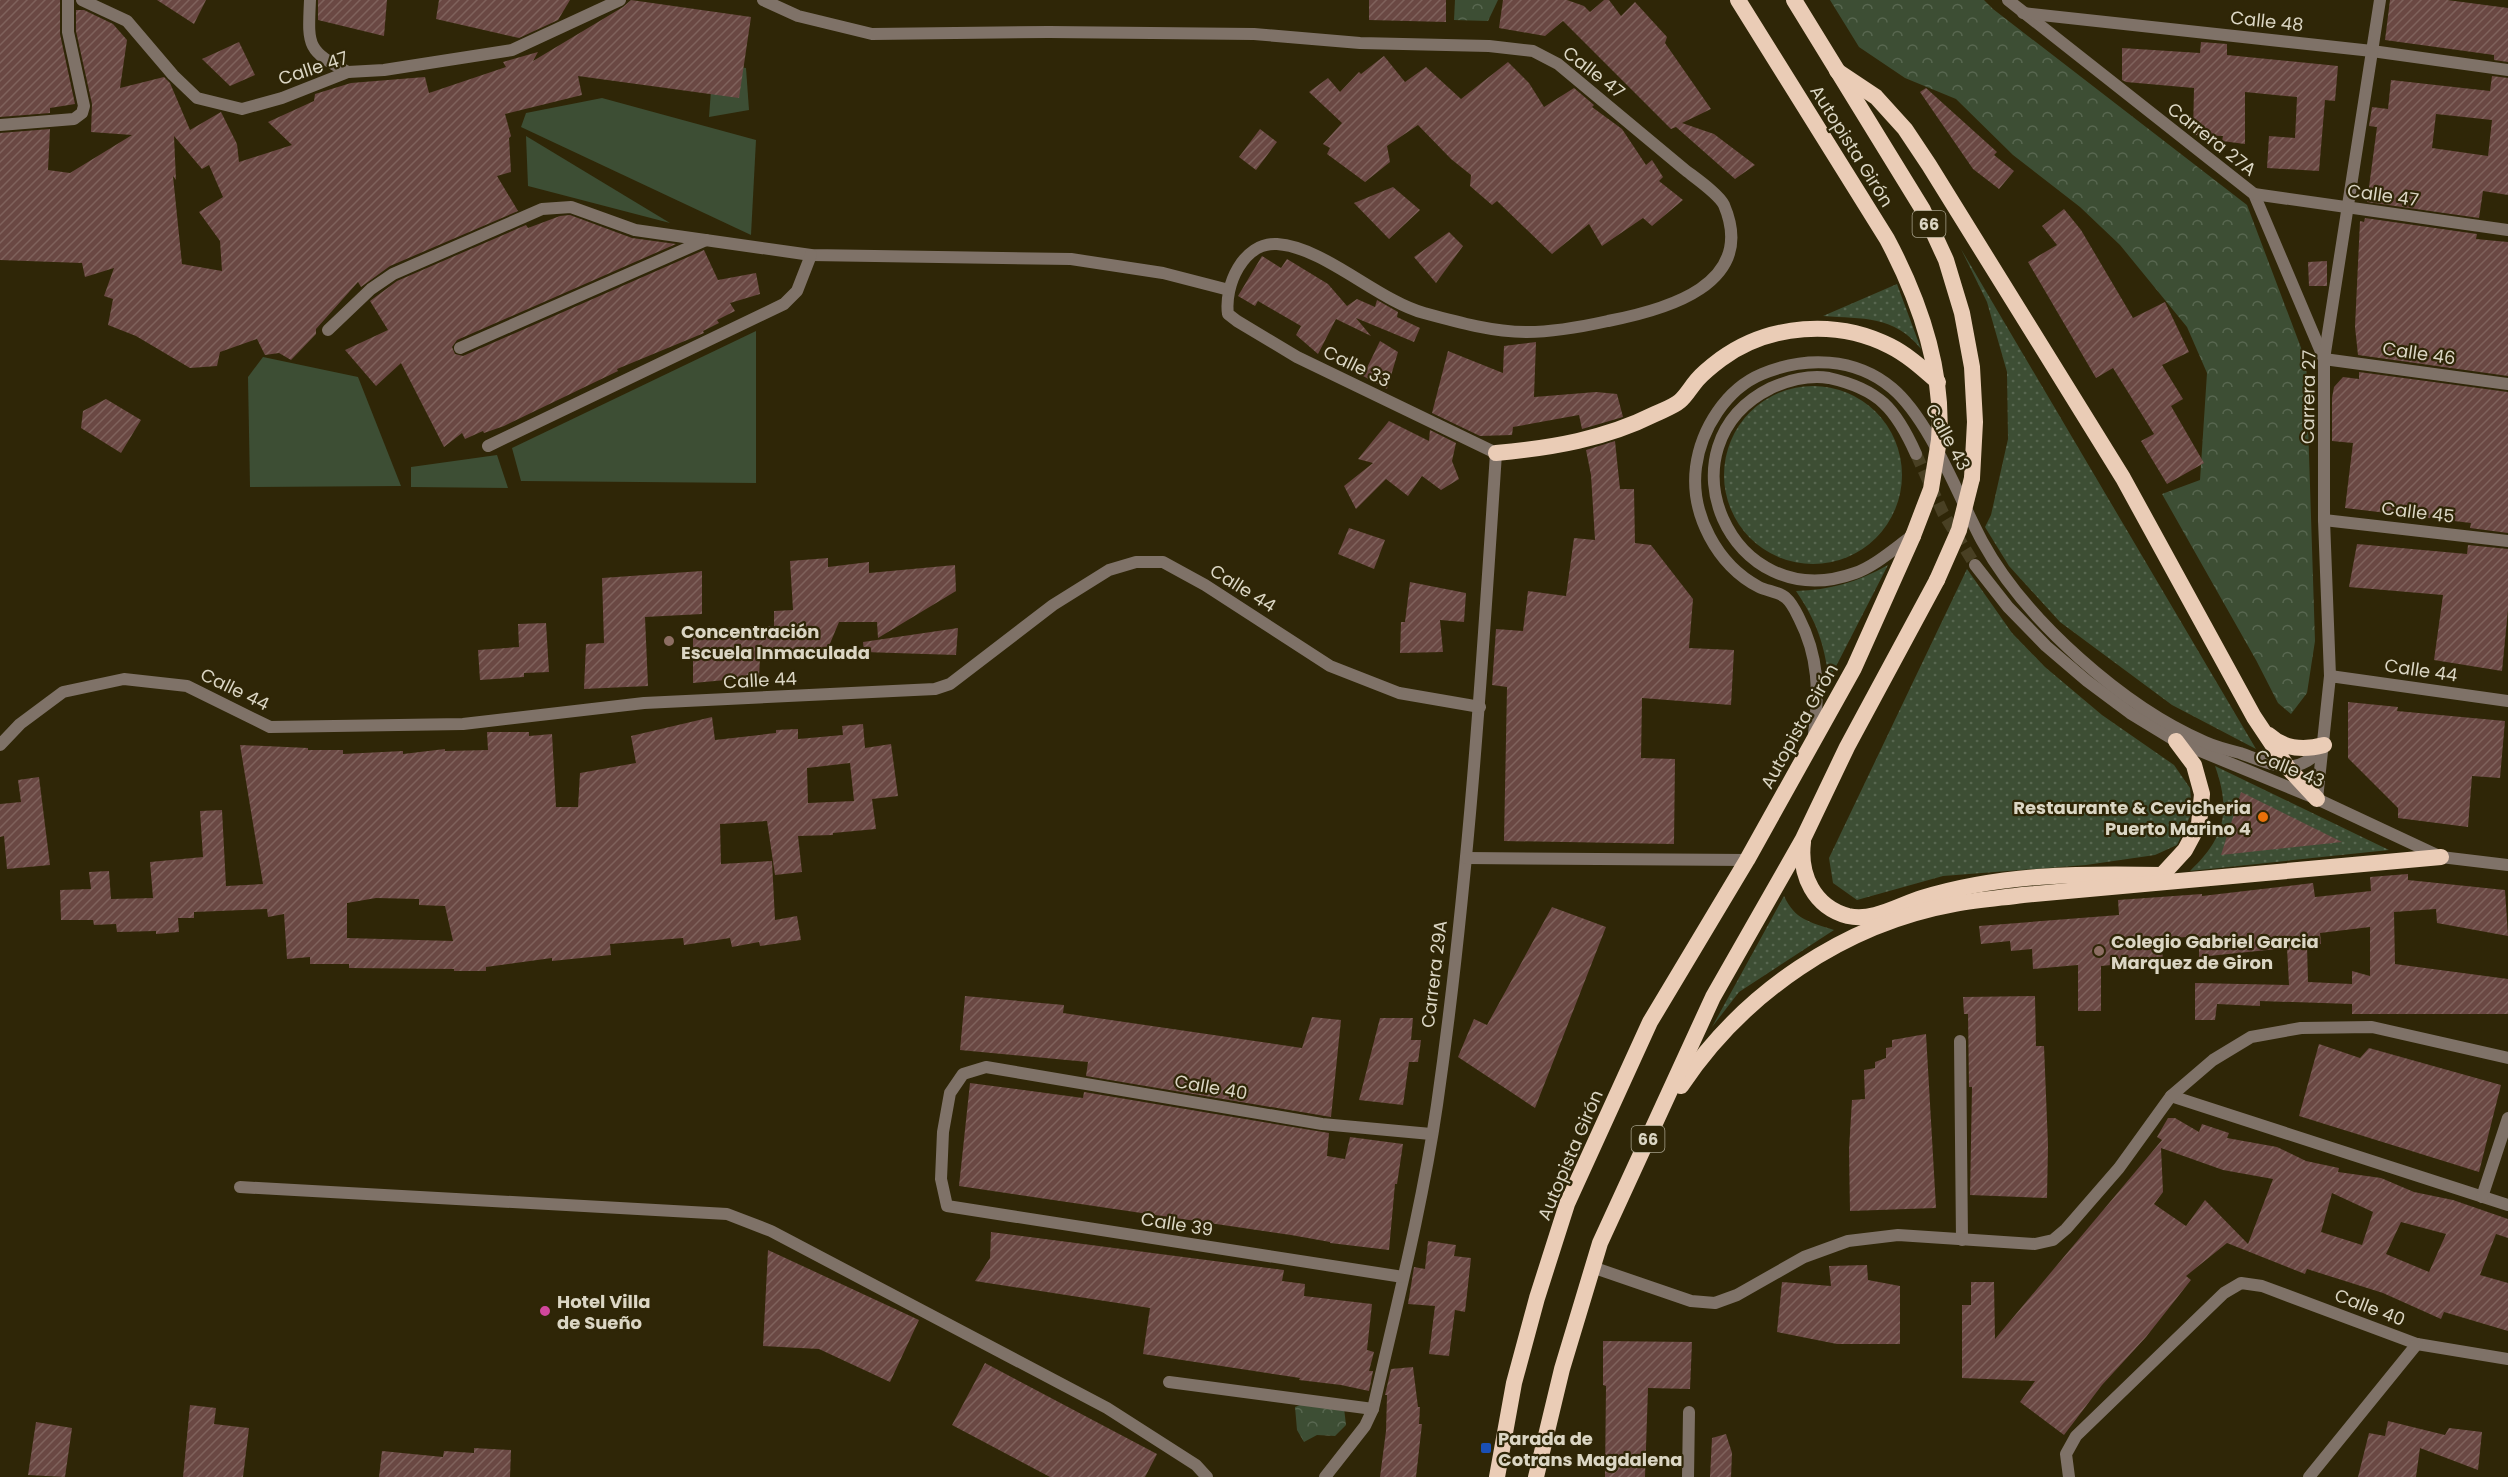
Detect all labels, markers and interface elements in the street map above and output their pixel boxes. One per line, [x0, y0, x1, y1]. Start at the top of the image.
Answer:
street label: Calle 48 [2229, 5, 2305, 37]
street label: Calle 47 [1558, 40, 1630, 104]
street label: Calle 47 [275, 45, 351, 91]
street label: Autopista Girón [1804, 80, 1900, 212]
street label: Carrera 27A [2162, 96, 2262, 182]
street label: Calle 47 [2346, 178, 2421, 212]
road number: 66 [1912, 211, 1946, 237]
street label: Calle 46 [2381, 335, 2457, 371]
street label: Calle 33 [1319, 339, 1395, 393]
street label: Carrera 27 [2295, 349, 2321, 444]
street label: Calle 43 [1919, 399, 1977, 475]
street label: Calle 45 [2380, 495, 2456, 529]
street label: Calle 44 [1205, 558, 1281, 618]
place label: Concentración Escuela Inmaculada [681, 619, 870, 665]
marker: Concentración Escuela Inmaculada [662, 634, 676, 648]
street label: Calle 44 [2383, 653, 2459, 687]
street label: Autopista Girón [1754, 659, 1844, 793]
street label: Calle 44 [196, 662, 274, 716]
street label: Calle 44 [723, 666, 797, 694]
street label: Calle 43 [2252, 743, 2328, 793]
place label: Restaurante & Cevicheria Puerto Marino 4 [2013, 795, 2251, 841]
marker: Restaurante & Cevicheria Puerto Marino 4 [2256, 810, 2270, 824]
street label: Carrera 29A [1415, 919, 1453, 1029]
place label: Colegio Gabriel Garcia Marquez de Giron [2111, 929, 2319, 975]
marker: Colegio Gabriel Garcia Marquez de Giron [2092, 944, 2106, 958]
street label: Calle 40 [1173, 1068, 1249, 1106]
street label: Autopista Girón [1531, 1086, 1609, 1224]
road number: 66 [1632, 1126, 1664, 1152]
street label: Calle 39 [1139, 1206, 1215, 1242]
street label: Calle 40 [2331, 1282, 2409, 1332]
place label: Hotel Villa de Sueño [557, 1289, 650, 1335]
marker: Hotel Villa de Sueño [538, 1304, 552, 1318]
place label: Parada de Cotrans Magdalena [1498, 1426, 1683, 1472]
marker: Parada de Cotrans Magdalena [1479, 1441, 1493, 1455]

